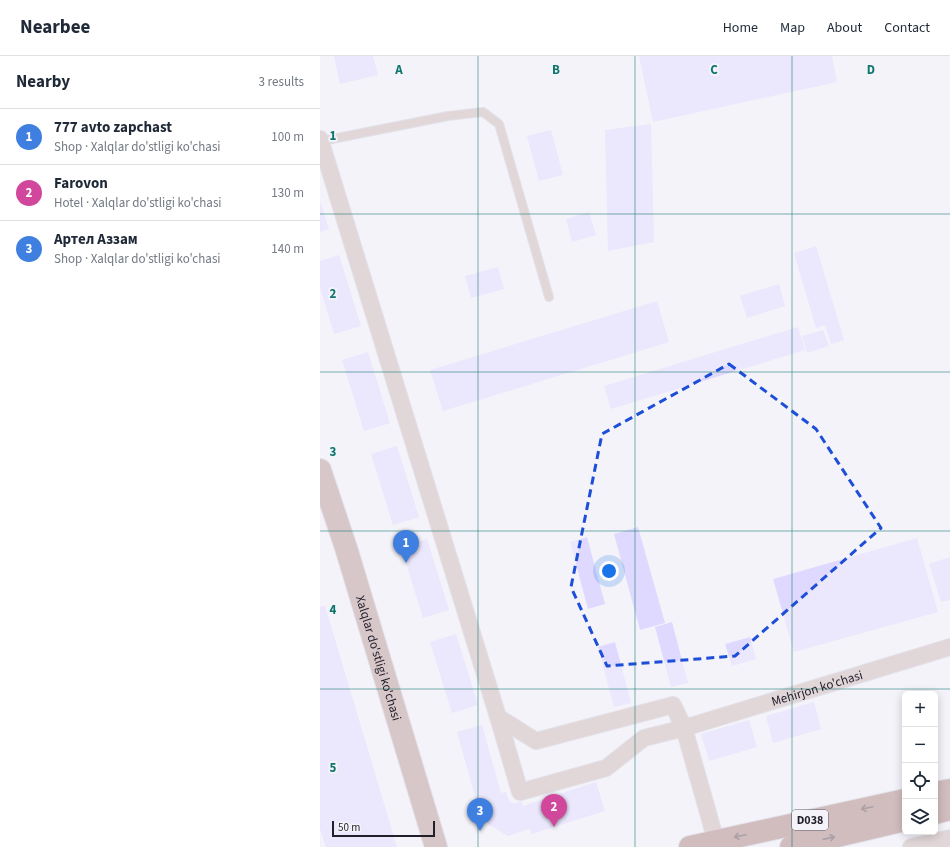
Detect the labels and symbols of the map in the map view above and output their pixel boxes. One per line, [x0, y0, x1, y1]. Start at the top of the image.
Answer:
text: A [394, 61, 403, 79]
text: B [552, 61, 560, 79]
text: C [710, 61, 718, 79]
text: D [867, 61, 875, 79]
text: 1 [330, 127, 337, 145]
text: 2 [330, 285, 337, 303]
text: 3 [330, 443, 337, 461]
pin: 1 [393, 530, 419, 563]
your location [599, 561, 619, 581]
street label: Xalqlar do'stligi ko'chasi [351, 593, 406, 723]
text: 4 [330, 601, 337, 619]
street label: Mehirjon ko'chasi [769, 666, 865, 711]
text: 5 [330, 759, 337, 777]
pin: 2 [541, 794, 567, 827]
pin: 3 [467, 798, 493, 831]
one-way arrow [861, 805, 874, 813]
road number: D038 [792, 810, 828, 830]
scale bar [332, 819, 435, 838]
one-way arrow [734, 832, 747, 840]
one-way arrow [823, 834, 836, 841]

